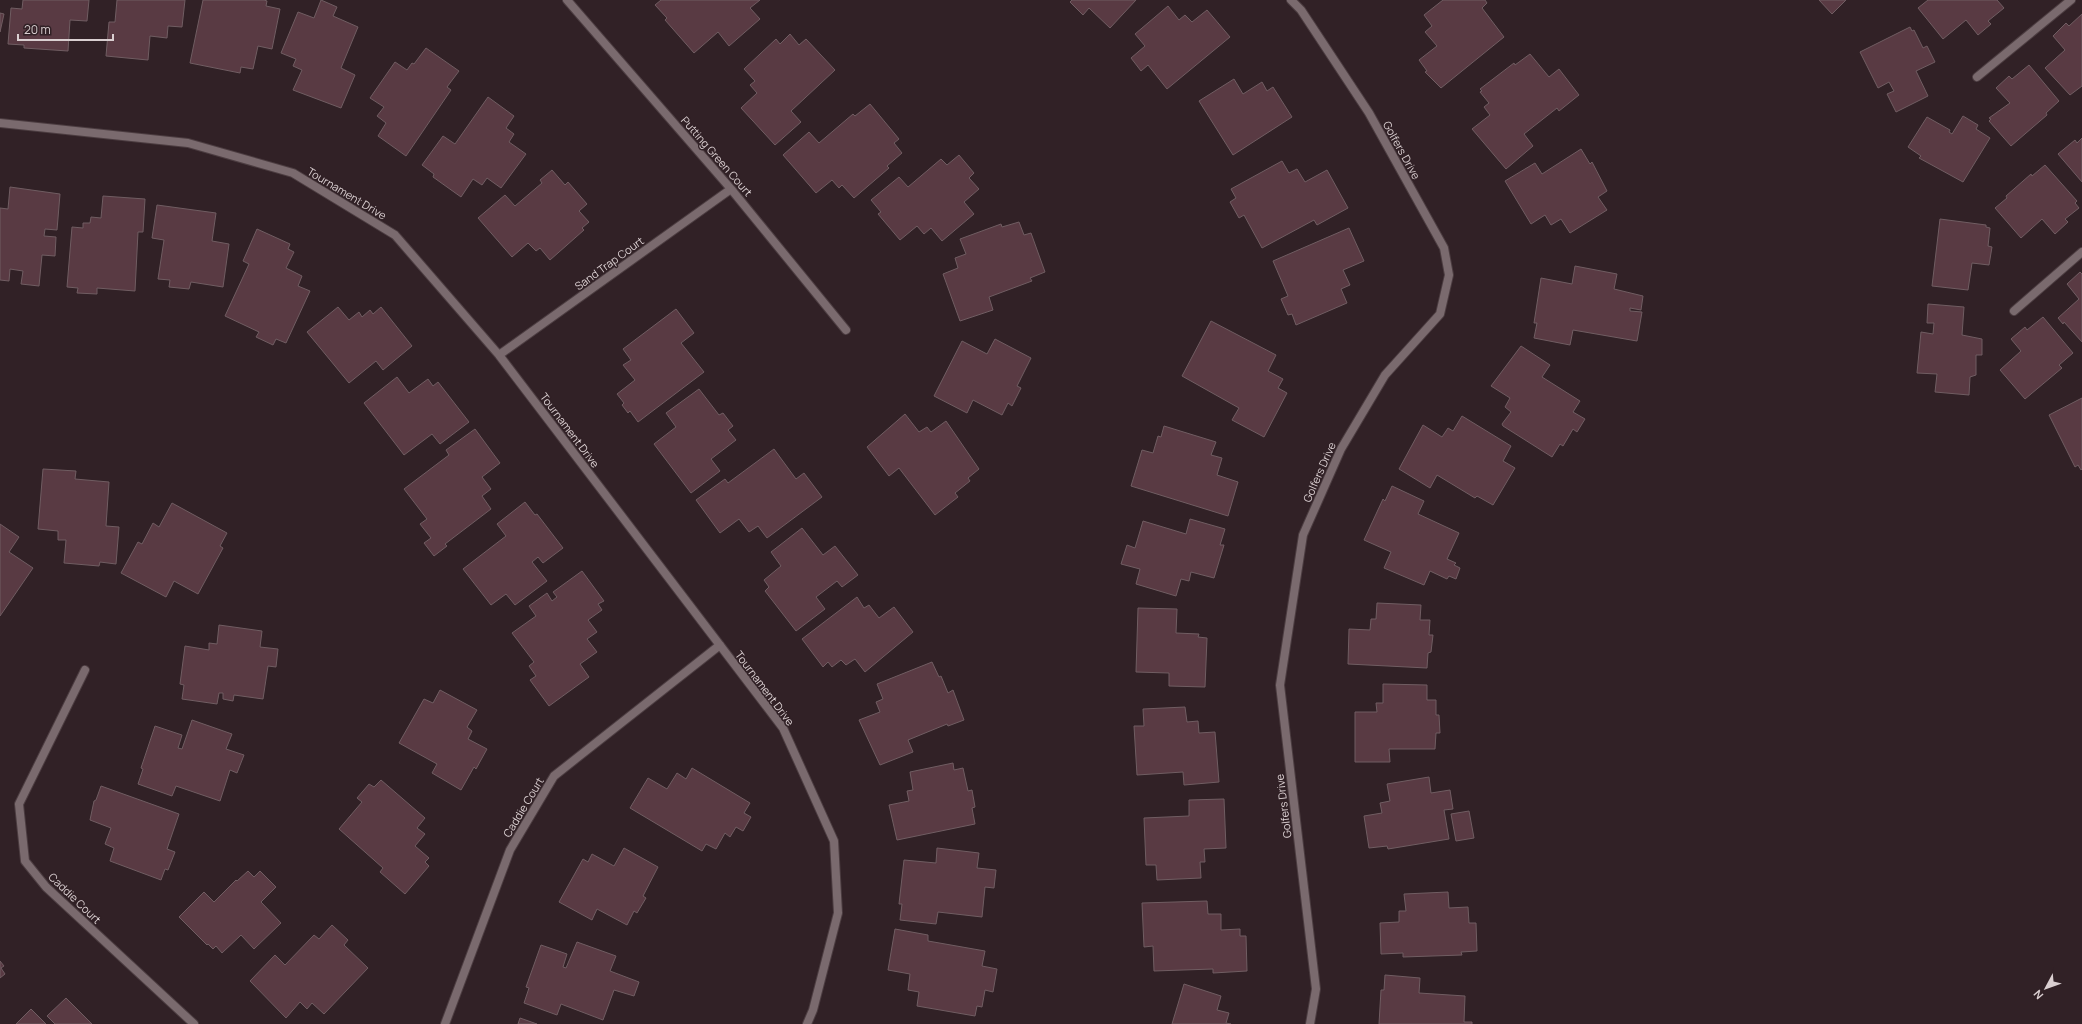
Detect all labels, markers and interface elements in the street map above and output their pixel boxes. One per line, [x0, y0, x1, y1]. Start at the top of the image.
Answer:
scale bar [18, 16, 113, 42]
text: 20 m [24, 21, 51, 38]
street label: Putting Green Court [678, 113, 756, 199]
street label: Golfers Drive [1380, 118, 1424, 182]
street label: Tournament Drive [305, 163, 390, 223]
street label: Sand Trap Court [571, 233, 647, 293]
street label: Tournament Drive [537, 390, 603, 471]
street label: Golfers Drive [1299, 439, 1339, 504]
street label: Tournament Drive [732, 648, 798, 729]
street label: Golfers Drive [1272, 773, 1294, 839]
street label: Caddie Court [499, 774, 547, 840]
street label: Caddie Court [46, 869, 104, 927]
north arrow [2026, 968, 2066, 1008]
text: N [2030, 987, 2046, 1003]

